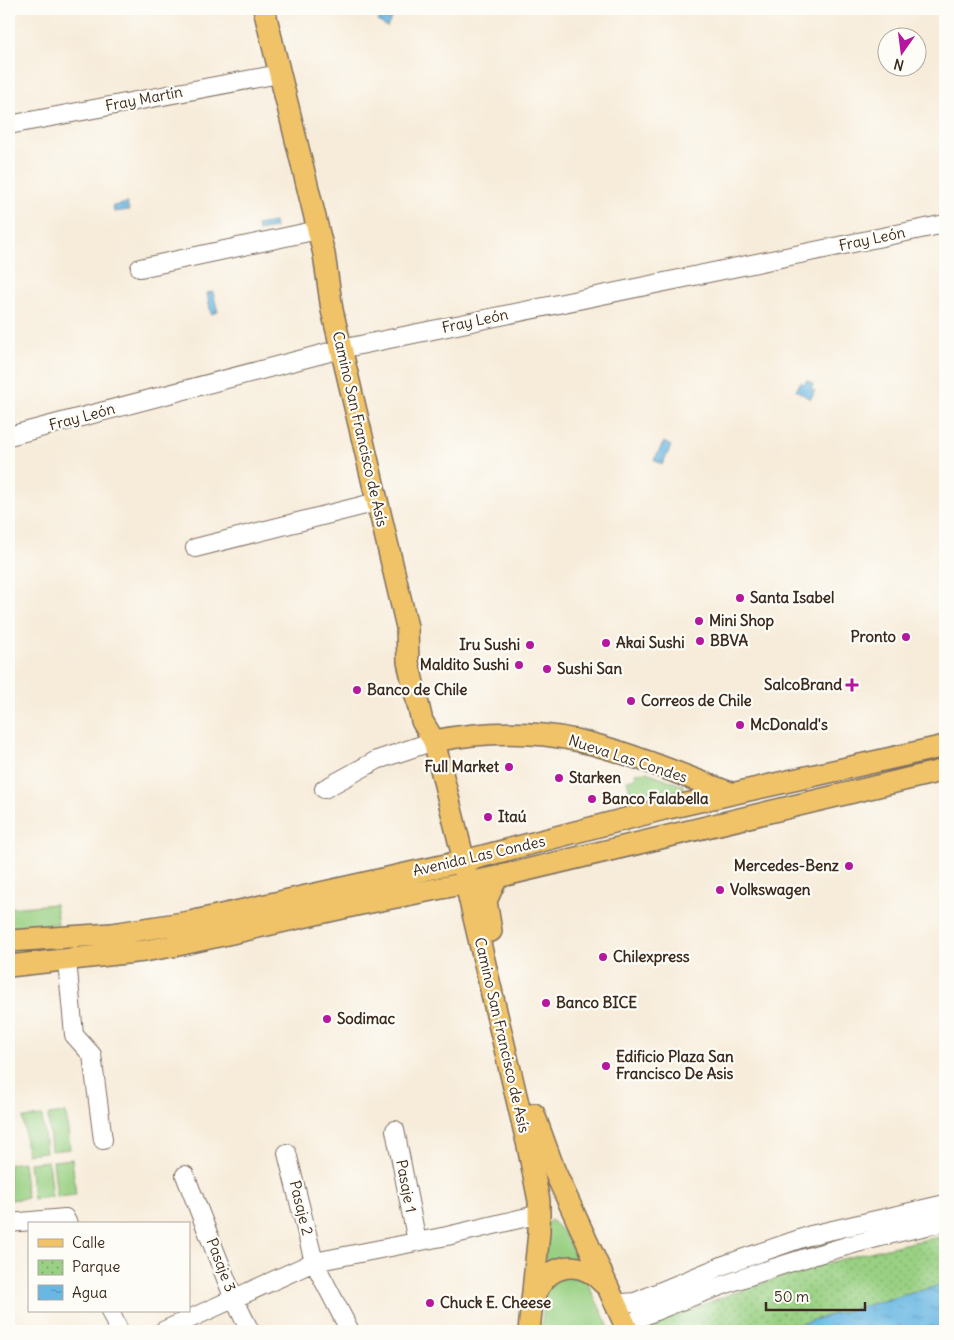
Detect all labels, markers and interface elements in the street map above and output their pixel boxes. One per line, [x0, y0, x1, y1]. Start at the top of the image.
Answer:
north arrow [876, 28, 926, 78]
text: N [892, 55, 906, 75]
street label: Fray Martín [104, 82, 184, 115]
street label: Fray León [837, 222, 907, 255]
street label: Fray León [440, 304, 510, 337]
street label: Camino San Francisco de Asís [329, 329, 392, 529]
street label: Fray León [47, 399, 117, 434]
place label: Santa Isabel [750, 588, 834, 607]
marker: Santa Isabel [734, 592, 746, 604]
place label: Mini Shop [709, 611, 775, 631]
marker: Mini Shop [693, 615, 705, 627]
place label: Pronto [851, 627, 897, 646]
place label: BBVA [710, 631, 748, 650]
marker: Pronto [900, 631, 912, 643]
place label: Akai Sushi [616, 633, 685, 652]
place label: Iru Sushi [459, 635, 520, 654]
marker: BBVA [694, 635, 706, 647]
marker: Akai Sushi [600, 637, 612, 649]
marker: Iru Sushi [524, 639, 536, 651]
place label: Maldito Sushi [420, 655, 509, 674]
marker: Maldito Sushi [513, 659, 525, 671]
place label: Sushi San [557, 659, 622, 678]
marker: Sushi San [541, 663, 553, 675]
place label: SalcoBrand [764, 675, 842, 694]
marker: SalcoBrand [846, 679, 858, 691]
place label: Banco de Chile [367, 680, 467, 699]
marker: Banco de Chile [351, 684, 363, 696]
place label: Correos de Chile [641, 691, 752, 710]
marker: Correos de Chile [625, 695, 637, 707]
place label: McDonald's [750, 715, 828, 734]
marker: McDonald's [734, 719, 746, 731]
street label: Nueva Las Condes [566, 730, 690, 787]
place label: Full Market [425, 757, 500, 776]
marker: Full Market [503, 761, 515, 773]
place label: Starken [569, 768, 621, 787]
marker: Starken [553, 772, 565, 784]
place label: Banco Falabella [602, 789, 709, 808]
marker: Banco Falabella [586, 793, 598, 805]
place label: Itaú [498, 807, 527, 826]
marker: Itaú [482, 811, 494, 823]
street label: Avenida Las Condes [411, 831, 547, 880]
place label: Mercedes-Benz [734, 856, 839, 875]
marker: Mercedes-Benz [843, 860, 855, 872]
place label: Volkswagen [730, 880, 811, 900]
marker: Volkswagen [714, 884, 726, 896]
street label: Camino San Francisco de Asís [471, 935, 534, 1135]
place label: Chilexpress [613, 947, 690, 967]
marker: Chilexpress [597, 951, 609, 963]
place label: Banco BICE [556, 993, 637, 1012]
marker: Banco BICE [540, 997, 552, 1009]
place label: Sodimac [337, 1009, 396, 1028]
marker: Sodimac [321, 1013, 333, 1025]
place label: Edificio Plaza San Francisco De Asis [616, 1047, 734, 1083]
marker: Edificio Plaza San Francisco De Asis [600, 1060, 612, 1072]
street label: Pasaje 1 [392, 1158, 421, 1214]
street label: Pasaje 2 [286, 1178, 317, 1237]
legend [28, 1222, 190, 1312]
text: Calle [72, 1233, 105, 1252]
street label: Pasaje 3 [203, 1235, 240, 1294]
text: Parque [72, 1257, 120, 1276]
scale bar [766, 1280, 865, 1312]
text: Agua [72, 1283, 108, 1302]
text: 50 m [774, 1287, 809, 1306]
place label: Chuck E. Cheese [440, 1293, 551, 1312]
marker: Chuck E. Cheese [424, 1297, 436, 1309]

